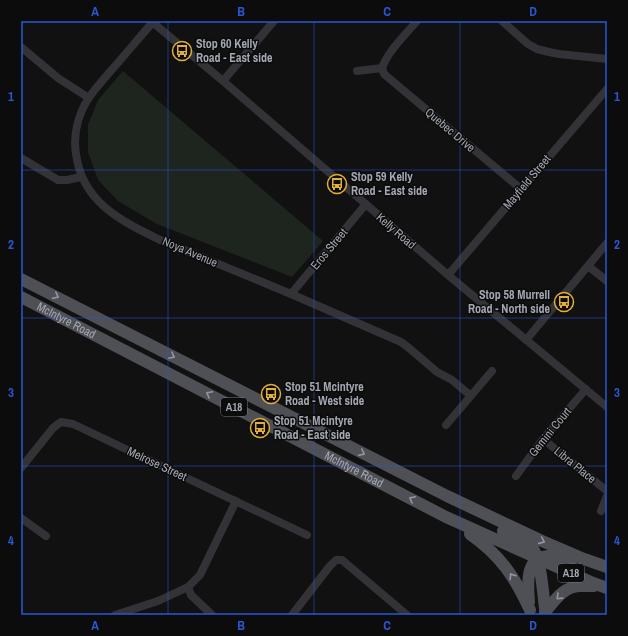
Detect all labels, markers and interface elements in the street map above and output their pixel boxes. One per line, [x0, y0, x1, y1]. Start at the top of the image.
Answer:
text: A [91, 3, 99, 20]
text: B [237, 3, 245, 20]
text: C [383, 3, 391, 20]
text: D [529, 3, 537, 20]
place label: Stop 60 Kelly Road - East side [196, 36, 273, 66]
bus stop icon: Stop 60 Kelly Road - East side [171, 40, 193, 62]
text: 1 [8, 88, 14, 105]
text: 1 [614, 88, 620, 105]
street label: Quebec Drive [422, 104, 478, 156]
street label: Mayfield Street [500, 151, 555, 212]
place label: Stop 59 Kelly Road - East side [351, 169, 428, 199]
bus stop icon: Stop 59 Kelly Road - East side [326, 173, 348, 195]
street label: Kelly Road [373, 209, 419, 253]
street label: Eros Street [307, 225, 351, 273]
street label: Noya Avenue [160, 233, 220, 271]
text: 2 [8, 236, 14, 253]
text: 2 [614, 236, 620, 253]
place label: Stop 58 Murrell Road - North side [468, 287, 551, 317]
bus stop icon: Stop 58 Murrell Road - North side [553, 291, 575, 313]
one-way arrow [51, 292, 59, 299]
street label: McIntyre Road [34, 299, 98, 342]
one-way arrow [167, 351, 175, 358]
place label: Stop 51 Mcintyre Road - West side [285, 379, 365, 409]
bus stop icon: Stop 51 Mcintyre Road - West side [260, 383, 282, 405]
text: 3 [8, 384, 14, 401]
text: 3 [614, 384, 620, 401]
one-way arrow [206, 392, 213, 399]
road number: A18 [221, 398, 247, 416]
street label: Gemini Court [525, 404, 575, 460]
place label: Stop 51 Mcintyre Road - East side [274, 413, 353, 443]
bus stop icon: Stop 51 Mcintyre Road - East side [249, 417, 271, 439]
street label: Melrose Street [125, 443, 190, 485]
street label: Libra Place [551, 443, 599, 487]
street label: McIntyre Road [322, 448, 386, 491]
one-way arrow [358, 448, 365, 456]
one-way arrow [408, 496, 416, 504]
text: 4 [8, 532, 14, 549]
text: 4 [614, 532, 620, 549]
one-way arrow [537, 536, 545, 544]
road number: A18 [558, 564, 584, 582]
one-way arrow [510, 573, 517, 580]
one-way arrow [556, 592, 564, 599]
text: A [91, 617, 99, 634]
text: B [237, 617, 245, 634]
text: C [383, 617, 391, 634]
text: D [529, 617, 537, 634]

